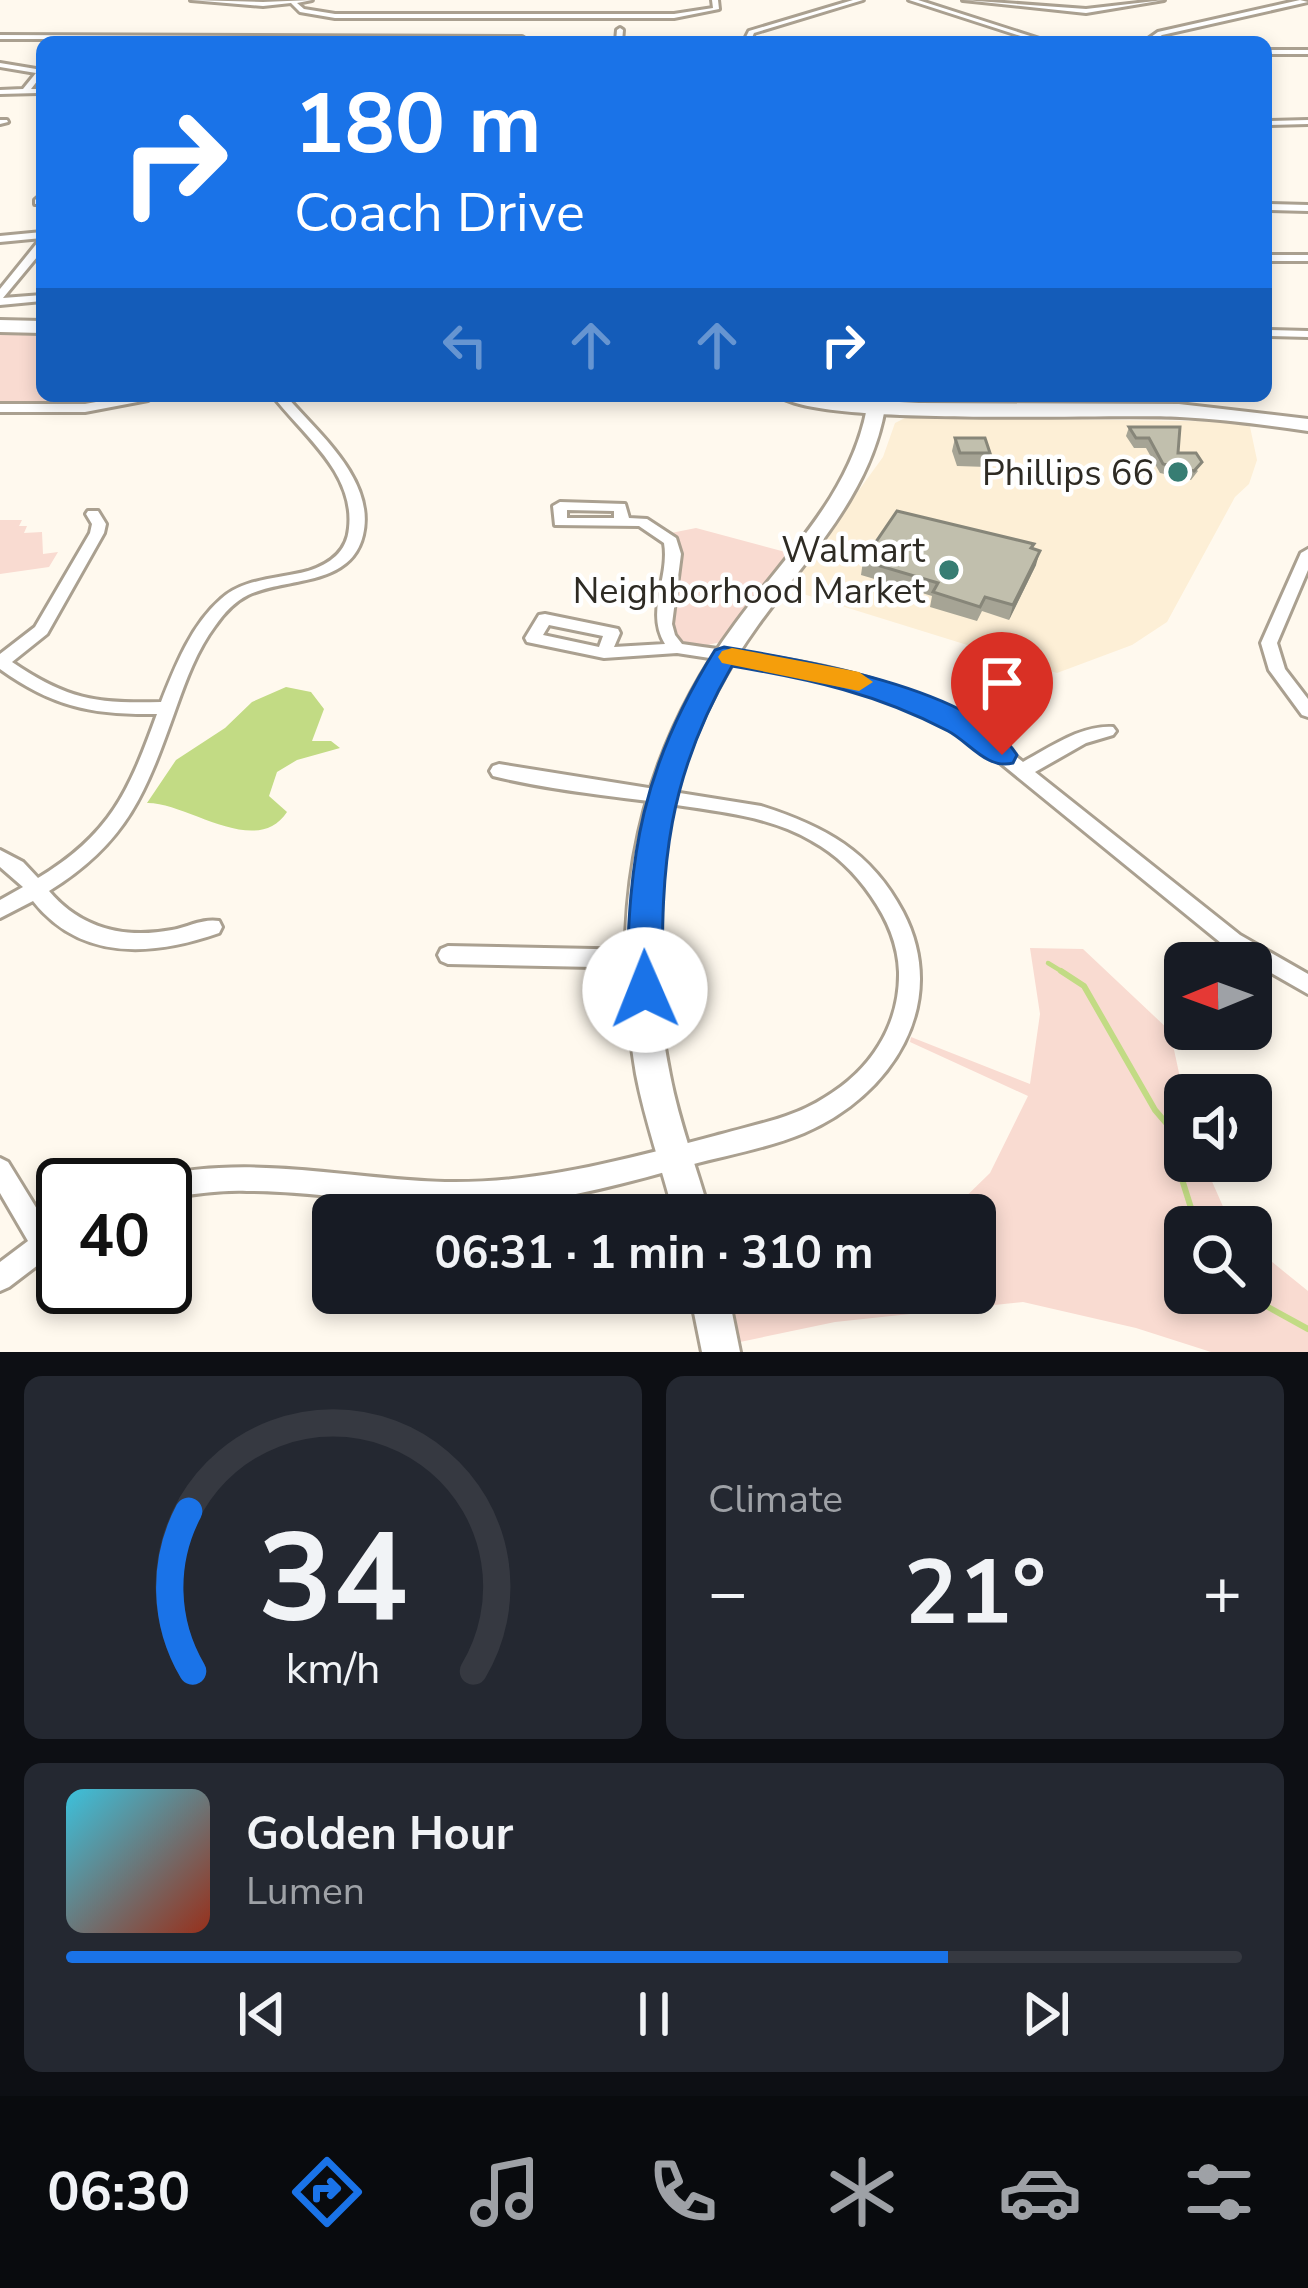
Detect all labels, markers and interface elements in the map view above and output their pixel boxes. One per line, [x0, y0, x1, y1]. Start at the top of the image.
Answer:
text: 180 m [294, 67, 542, 182]
icon: right [96, 84, 252, 240]
text: Coach Drive [294, 176, 585, 250]
icon: left [432, 312, 498, 378]
icon: ahead [558, 312, 624, 378]
icon: ahead [684, 312, 750, 378]
icon: right [810, 312, 876, 378]
place label: Phillips 66 [982, 449, 1154, 498]
marker: Phillips 66 [1165, 459, 1191, 485]
place label: Walmart Neighborhood Market [573, 526, 925, 616]
marker: Walmart Neighborhood Market [936, 557, 962, 583]
pin [951, 632, 1053, 755]
icon: arrive [969, 650, 1035, 716]
position arrow [582, 927, 708, 1053]
north arrow [1164, 942, 1272, 1050]
map controls [1164, 942, 1272, 1314]
button: sound [1164, 1074, 1272, 1182]
speed limit sign: 40 [36, 1158, 192, 1314]
button: search [1164, 1206, 1272, 1314]
text: 06:31 · 1 min · 310 m [434, 1223, 874, 1284]
text: Climate [708, 1473, 843, 1526]
text: 34 [258, 1494, 408, 1664]
text: 21° [904, 1532, 1046, 1655]
text: − [708, 1548, 748, 1638]
text: + [1202, 1548, 1242, 1638]
text: km/h [286, 1639, 380, 1697]
text: Golden Hour [246, 1804, 513, 1865]
text: Lumen [246, 1865, 365, 1918]
icon: previous [229, 1981, 295, 2047]
icon: pause [621, 1981, 687, 2047]
icon: next [1013, 1981, 1079, 2047]
icon: directions [285, 2150, 369, 2234]
icon: music [463, 2150, 547, 2234]
icon: phone [641, 2150, 725, 2234]
icon: climate [820, 2150, 904, 2234]
icon: car [998, 2150, 1082, 2234]
icon: filters [1177, 2150, 1261, 2234]
text: 06:30 [47, 2155, 190, 2229]

